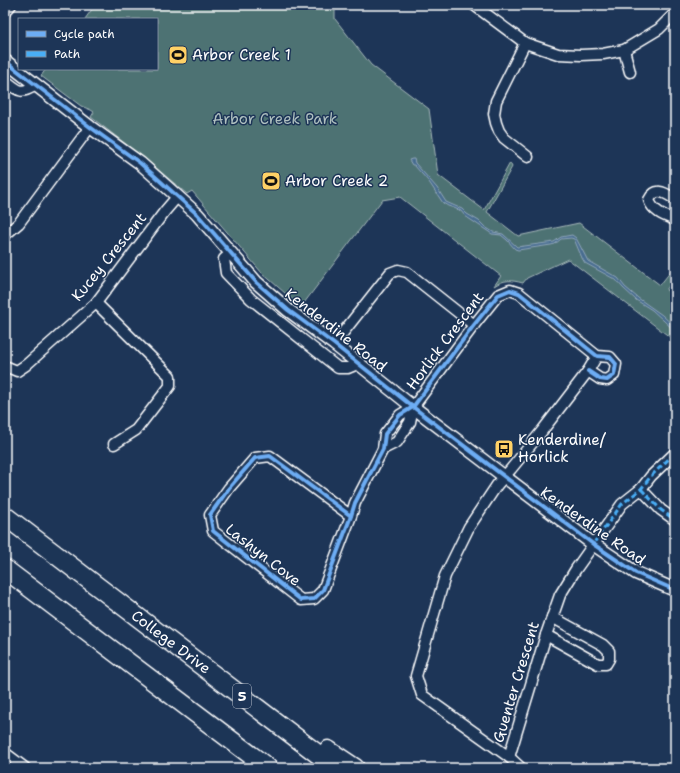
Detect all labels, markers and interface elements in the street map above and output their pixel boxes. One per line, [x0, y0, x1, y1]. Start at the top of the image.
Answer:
legend [18, 18, 158, 70]
text: Cycle path [54, 26, 115, 42]
sports icon: Arbor Creek 1 [167, 44, 189, 66]
place label: Arbor Creek 1 [192, 45, 291, 65]
text: Path [54, 46, 80, 62]
park label: Arbor Creek Park [213, 109, 337, 129]
sports icon: Arbor Creek 2 [260, 170, 282, 192]
place label: Arbor Creek 2 [285, 171, 388, 191]
street label: Kucey Crescent [67, 209, 151, 305]
street label: Kenderdine Road [281, 284, 392, 377]
street label: Horlick Crescent [402, 288, 488, 394]
place label: Kenderdine/ Horlick [518, 430, 607, 467]
bus stop icon: Kenderdine/ Horlick [493, 438, 515, 460]
street label: Kenderdine Road [536, 482, 650, 570]
street label: Lashyn Cove [221, 519, 305, 591]
street label: College Drive [127, 606, 215, 678]
street label: Guenter Crescent [488, 619, 544, 745]
road number: 5 [233, 684, 251, 708]

